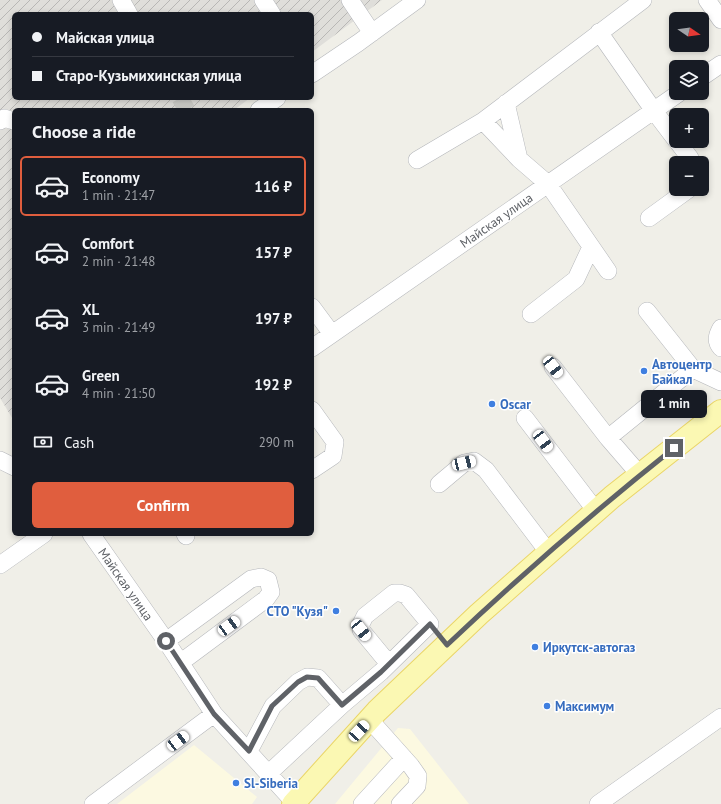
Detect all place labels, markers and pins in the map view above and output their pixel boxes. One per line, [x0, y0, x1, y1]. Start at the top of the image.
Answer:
place label: Автоцентр Байкал [652, 356, 712, 388]
marker: Автоцентр Байкал [639, 366, 649, 376]
place label: Oscar [500, 396, 531, 413]
marker: Oscar [487, 399, 497, 409]
place label: СТО "Кузя" [267, 603, 328, 620]
marker: СТО "Кузя" [331, 606, 341, 616]
place label: Иркутск-автогаз [543, 639, 636, 656]
marker: Иркутск-автогаз [530, 642, 540, 652]
place label: Максимум [555, 698, 614, 715]
marker: Максимум [542, 701, 552, 711]
place label: Sl-Siberia [244, 775, 298, 792]
marker: Sl-Siberia [231, 778, 241, 788]

